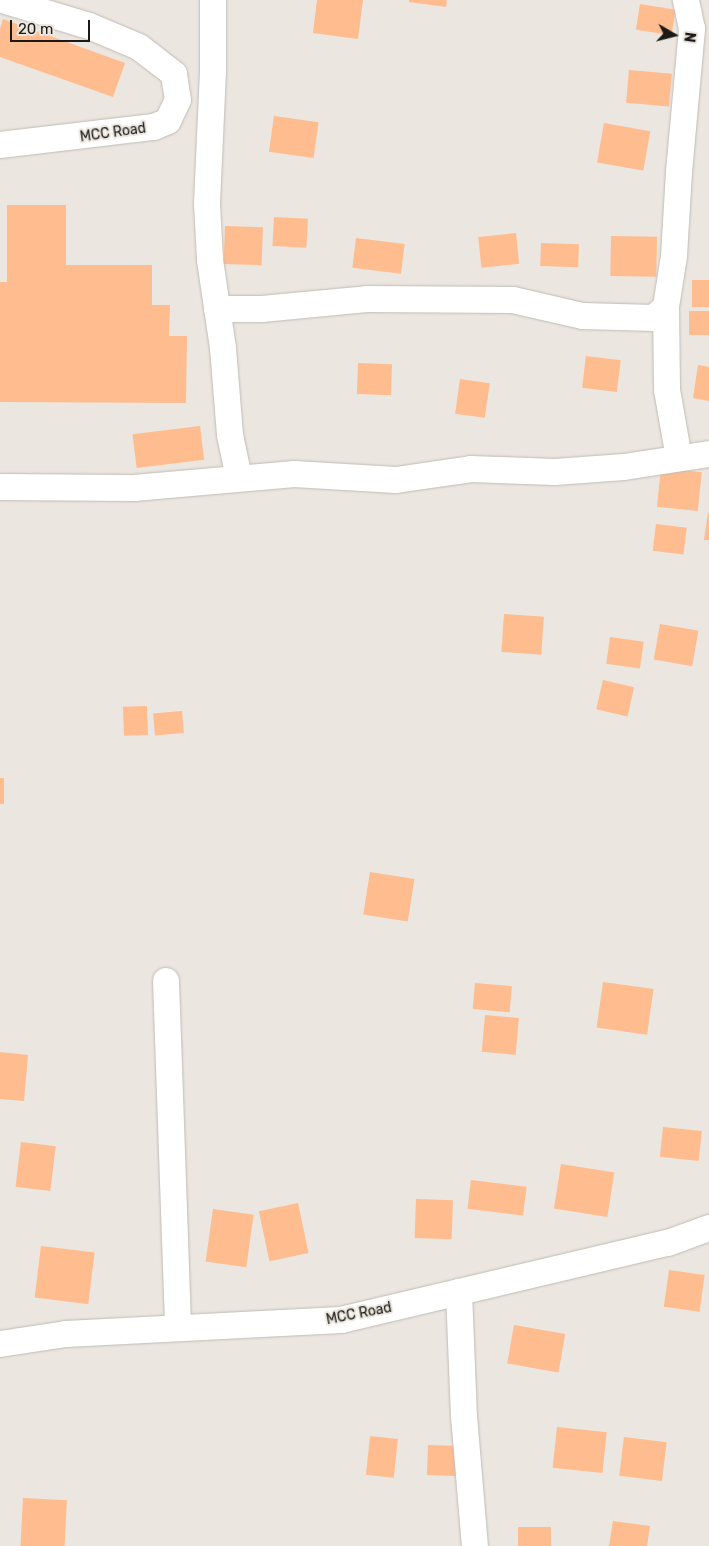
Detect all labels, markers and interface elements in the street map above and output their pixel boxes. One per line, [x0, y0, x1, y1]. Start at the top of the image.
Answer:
scale bar [12, 10, 92, 42]
north arrow [649, 10, 699, 60]
text: 20 m [18, 20, 53, 38]
text: N [680, 31, 698, 43]
street label: MCC Road [79, 120, 147, 146]
street label: MCC Road [325, 1299, 393, 1329]

